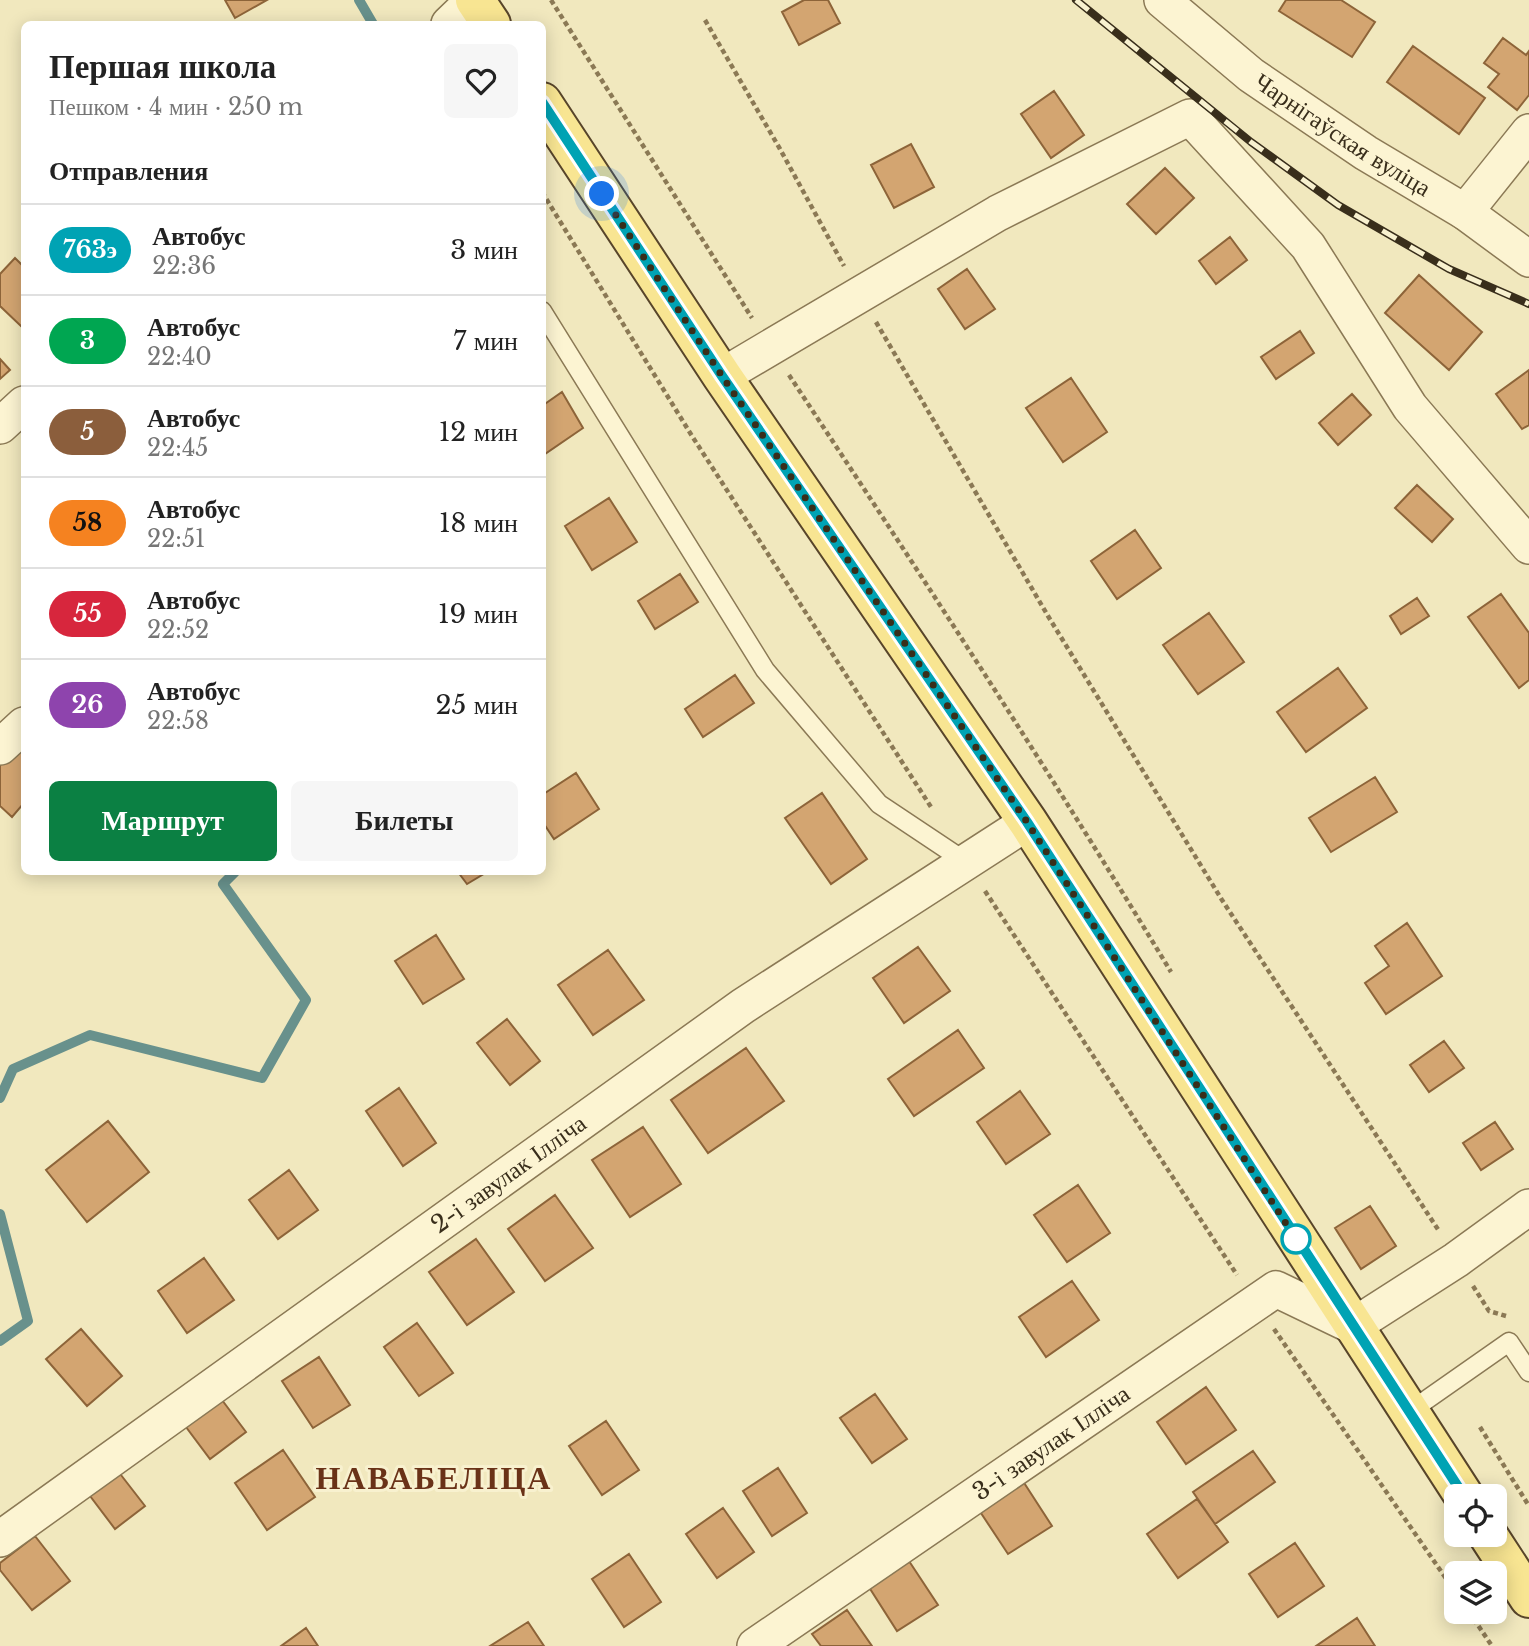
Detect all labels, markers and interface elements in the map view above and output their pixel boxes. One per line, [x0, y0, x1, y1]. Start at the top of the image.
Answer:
button: heart [444, 44, 518, 118]
text: Першая школа [49, 46, 276, 87]
street label: Чарнігаўская вуліца [1249, 67, 1437, 203]
text: Пешком · 4 мин · 250 m [49, 93, 303, 121]
text: Отправления [49, 155, 208, 187]
your location [584, 176, 619, 211]
text: Автобус [152, 220, 246, 252]
text: 3 мин [450, 234, 518, 266]
text: 763э [63, 235, 117, 264]
text: 22:36 [152, 252, 216, 280]
text: Автобус [147, 311, 240, 343]
text: 7 мин [453, 325, 518, 357]
text: 3 [80, 326, 95, 355]
text: 22:40 [147, 343, 212, 371]
text: Автобус [147, 402, 240, 434]
text: 12 мин [439, 416, 518, 448]
text: 5 [80, 417, 95, 446]
text: 22:45 [147, 434, 208, 462]
text: Автобус [147, 493, 240, 525]
text: 18 мин [439, 507, 518, 539]
text: 58 [73, 508, 102, 537]
text: 22:51 [147, 525, 205, 553]
text: Автобус [147, 584, 240, 616]
text: 19 мин [438, 598, 518, 630]
text: 55 [73, 599, 102, 628]
text: 22:52 [147, 616, 209, 644]
text: Автобус [147, 675, 240, 707]
text: 25 мин [435, 689, 518, 721]
text: 26 [72, 690, 103, 719]
text: 22:58 [147, 707, 209, 735]
button: Маршрут [49, 781, 277, 861]
button: Билеты [291, 781, 518, 861]
street label: 2-і завулак Ілліча [425, 1108, 592, 1239]
unlabelled marker [1281, 1224, 1311, 1254]
street label: 3-і завулак Ілліча [967, 1379, 1135, 1507]
district label: НАВАБЕЛІЦА [316, 1458, 552, 1498]
map controls [1444, 1484, 1507, 1624]
button: locate [1444, 1484, 1507, 1547]
button: layers [1444, 1561, 1507, 1624]

